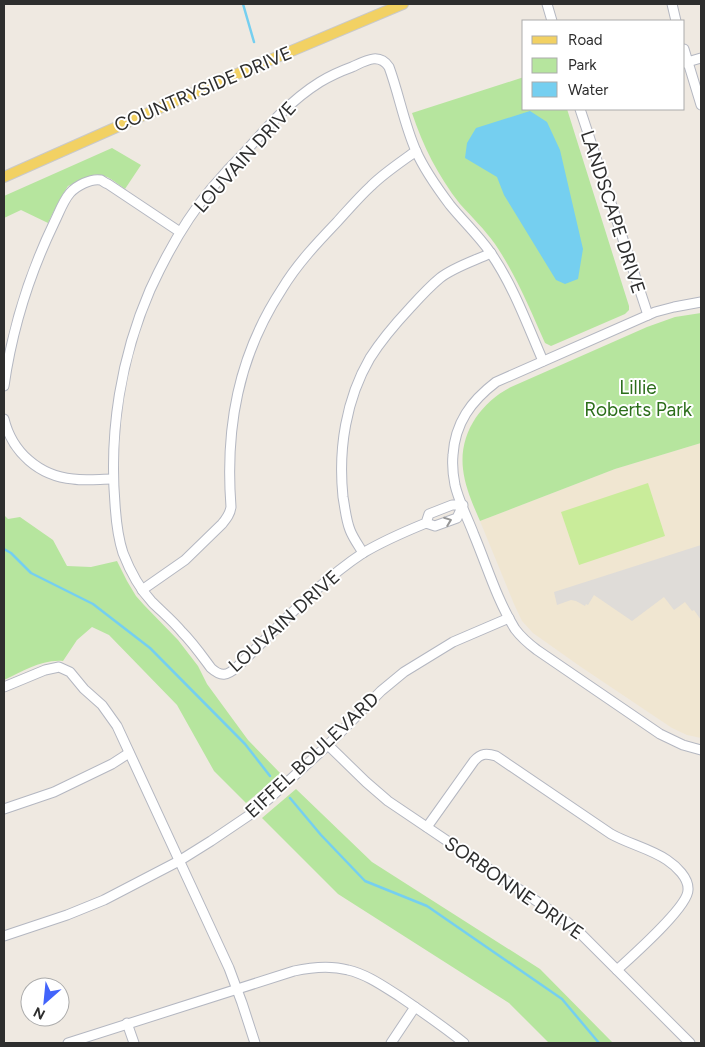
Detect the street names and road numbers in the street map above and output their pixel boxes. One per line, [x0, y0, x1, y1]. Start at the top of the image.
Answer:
street label: COUNTRYSIDE DRIVE [111, 41, 295, 137]
street label: LOUVAIN DRIVE [189, 97, 301, 217]
street label: LANDSCAPE DRIVE [576, 127, 650, 297]
street label: LOUVAIN DRIVE [224, 565, 344, 677]
street label: EIFFEL BOULEVARD [241, 687, 383, 823]
street label: SORBONNE DRIVE [440, 831, 588, 945]

